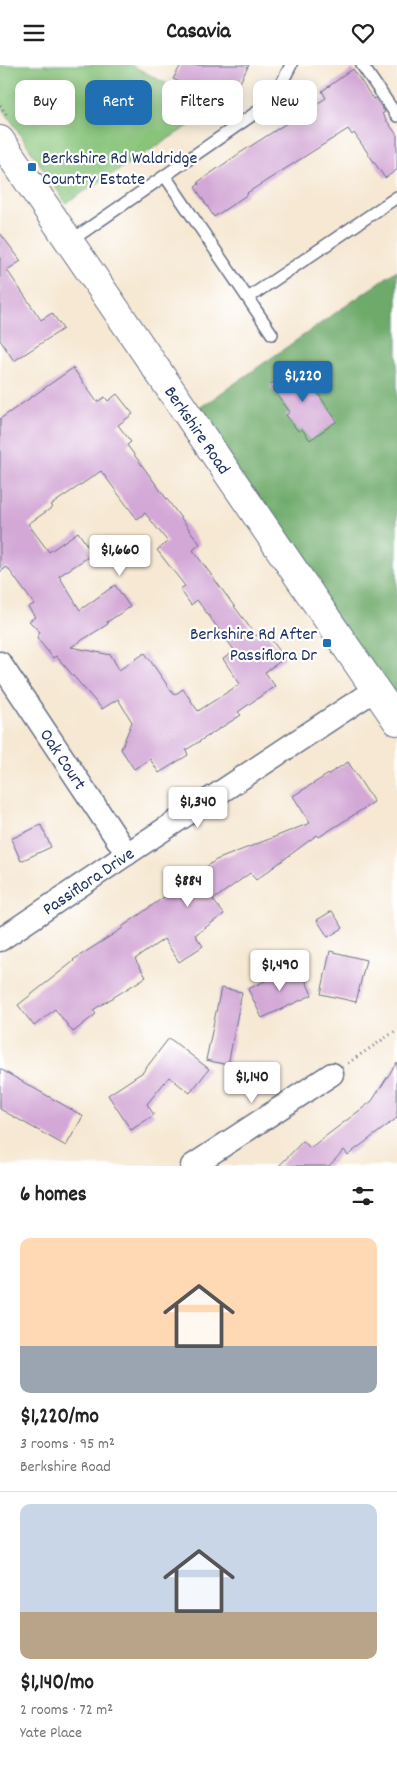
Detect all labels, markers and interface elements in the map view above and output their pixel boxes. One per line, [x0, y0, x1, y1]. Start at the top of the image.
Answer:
text: Casavia [166, 17, 231, 48]
icon: menu [20, 19, 48, 47]
icon: heart [349, 19, 377, 47]
chip: Buy [15, 80, 75, 125]
chip: Rent [85, 80, 152, 125]
chip: Filters [162, 80, 243, 125]
chip: New [253, 80, 317, 125]
place label: Berkshire Rd Waldridge Country Estate [42, 147, 197, 193]
marker: Berkshire Rd Waldridge Country Estate [26, 161, 38, 173]
pin: $1,220 [262, 361, 344, 403]
text: $1,220 [284, 365, 322, 388]
street label: Berkshire Road [157, 382, 235, 480]
pin: $1,660 [79, 535, 161, 577]
text: $1,660 [100, 539, 140, 562]
place label: Berkshire Rd After Passiflora Dr [190, 623, 317, 669]
marker: Berkshire Rd After Passiflora Dr [321, 637, 333, 649]
street label: Oak Court [32, 725, 91, 796]
pin: $1,340 [157, 787, 239, 829]
text: $1,340 [179, 791, 217, 814]
street label: Passiflora Drive [38, 842, 140, 923]
pin: $884 [158, 865, 218, 908]
text: $884 [174, 870, 202, 893]
pin: $1,490 [239, 949, 321, 992]
text: $1,490 [261, 954, 299, 977]
pin: $1,140 [211, 1061, 293, 1104]
text: $1,140 [235, 1066, 269, 1089]
text: 6 homes [20, 1181, 87, 1211]
icon: filters [349, 1182, 377, 1210]
icon: home [154, 1271, 244, 1361]
text: $1,220/mo [20, 1403, 99, 1433]
text: 3 rooms · 95 m² [20, 1433, 115, 1456]
text: Berkshire Road [20, 1456, 111, 1479]
icon: home [154, 1536, 244, 1626]
text: $1,140/mo [20, 1669, 94, 1699]
text: 2 rooms · 72 m² [20, 1699, 113, 1722]
text: Yate Place [20, 1722, 82, 1745]

